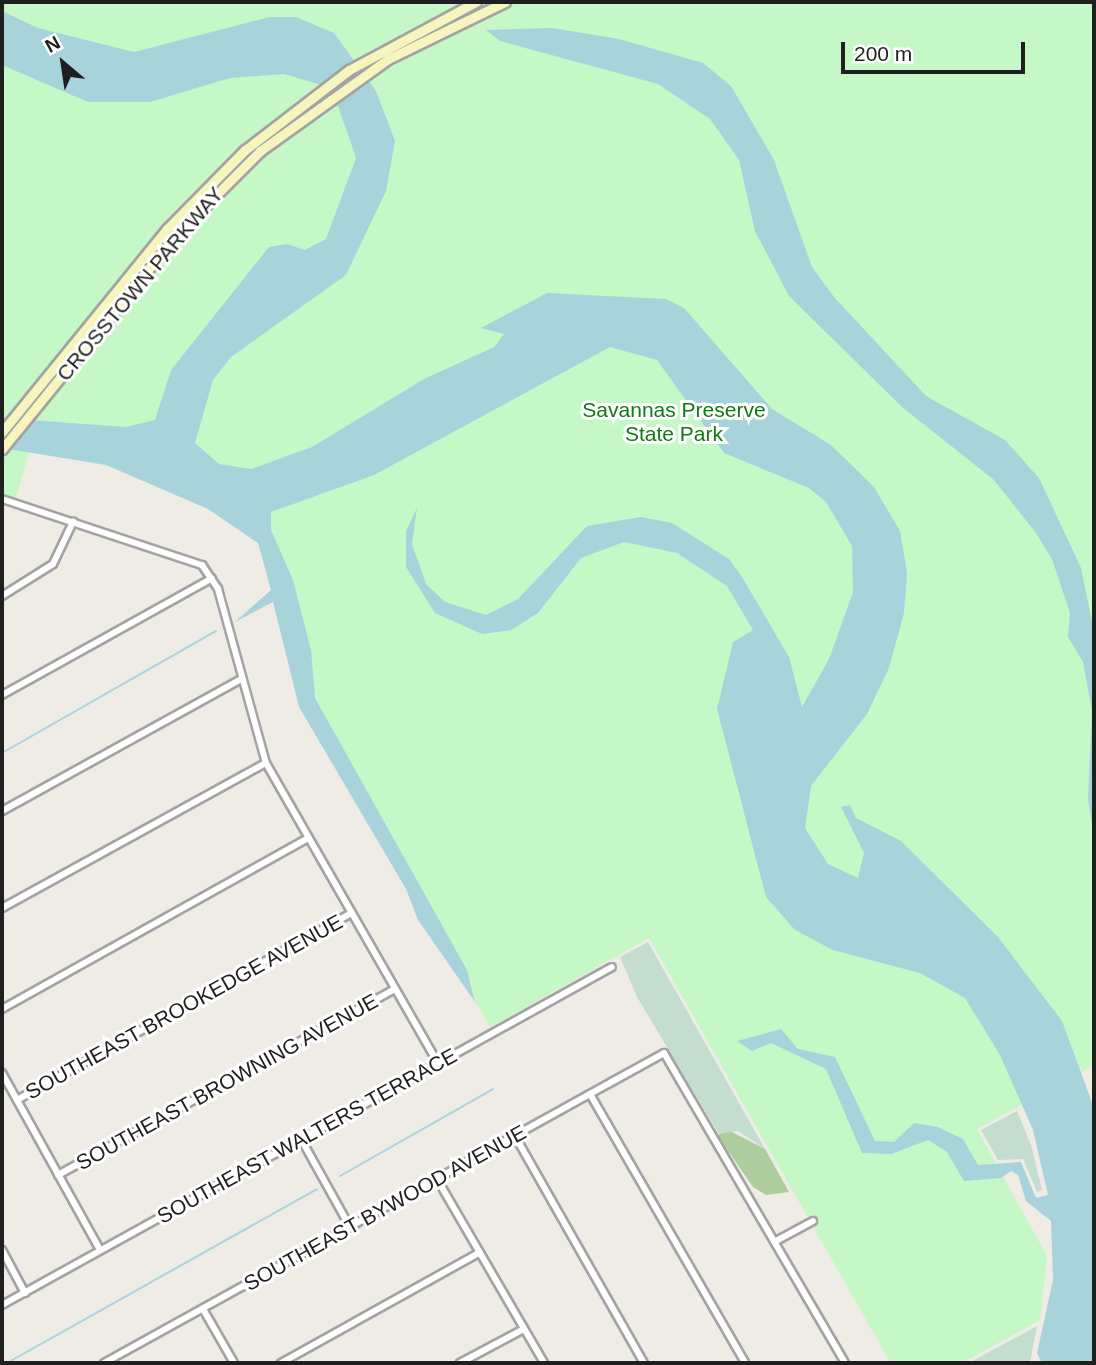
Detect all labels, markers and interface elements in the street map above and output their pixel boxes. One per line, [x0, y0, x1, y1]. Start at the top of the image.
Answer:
north arrow [28, 28, 98, 98]
scale bar [844, 28, 1028, 72]
text: N [41, 32, 64, 57]
text: 200 m [854, 42, 912, 65]
street label: CROSSTOWN PARKWAY [51, 182, 229, 386]
park label: Savannas Preserve State Park [582, 397, 766, 447]
street label: SOUTHEAST BROOKEDGE AVENUE [20, 909, 348, 1105]
street label: SOUTHEAST BROWNING AVENUE [71, 988, 383, 1176]
street label: SOUTHEAST WALTERS TERRACE [152, 1043, 462, 1229]
street label: SOUTHEAST BYWOOD AVENUE [239, 1119, 531, 1297]

